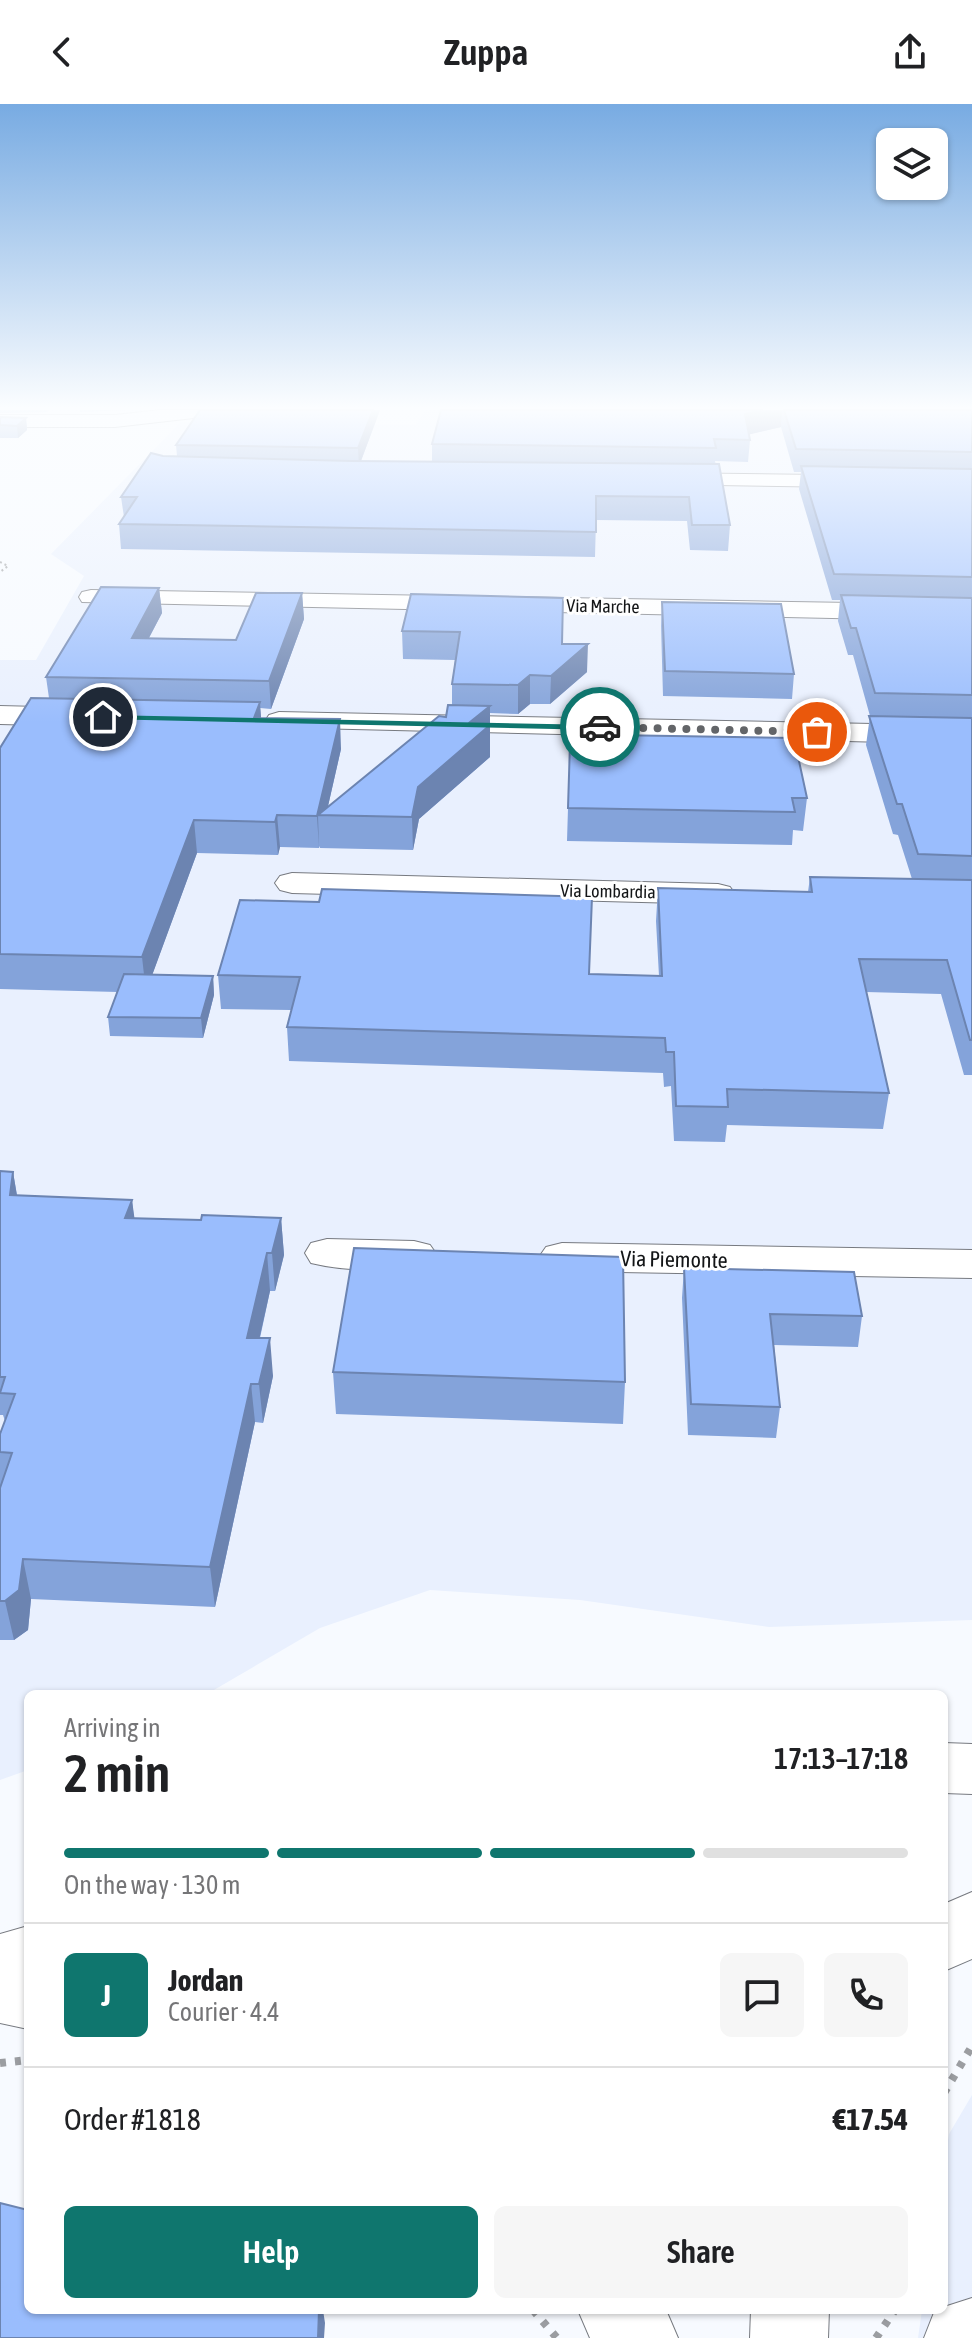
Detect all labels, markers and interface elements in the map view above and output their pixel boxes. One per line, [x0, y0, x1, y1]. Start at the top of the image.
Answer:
icon: back [40, 30, 84, 74]
icon: share [888, 30, 932, 74]
text: Zuppa [444, 31, 528, 73]
map controls [876, 128, 948, 200]
button: layers [876, 128, 948, 200]
street label: Via Marche [566, 595, 640, 617]
pin [69, 683, 137, 751]
courier [560, 687, 640, 767]
icon: home [81, 695, 125, 739]
pin [783, 698, 851, 766]
icon: car [578, 705, 622, 749]
icon: bag [795, 710, 839, 754]
street label: Via Lombardia [560, 880, 656, 902]
street label: Via Piemonte [620, 1245, 728, 1273]
text: Arriving in [64, 1713, 161, 1743]
text: 17:13–17:18 [774, 1741, 908, 1775]
text: 2 min [64, 1743, 170, 1803]
text: On the way · 130 m [64, 1870, 241, 1900]
button: chat [720, 1953, 804, 2037]
button: phone [824, 1953, 908, 2037]
text: Jordan [168, 1963, 243, 1997]
text: J [101, 1978, 111, 2012]
text: Courier · 4.4 [168, 1997, 279, 2027]
text: Order #1818 [64, 2102, 201, 2136]
text: €17.54 [833, 2102, 908, 2136]
button: Help [64, 2206, 478, 2298]
button: Share [494, 2206, 908, 2298]

